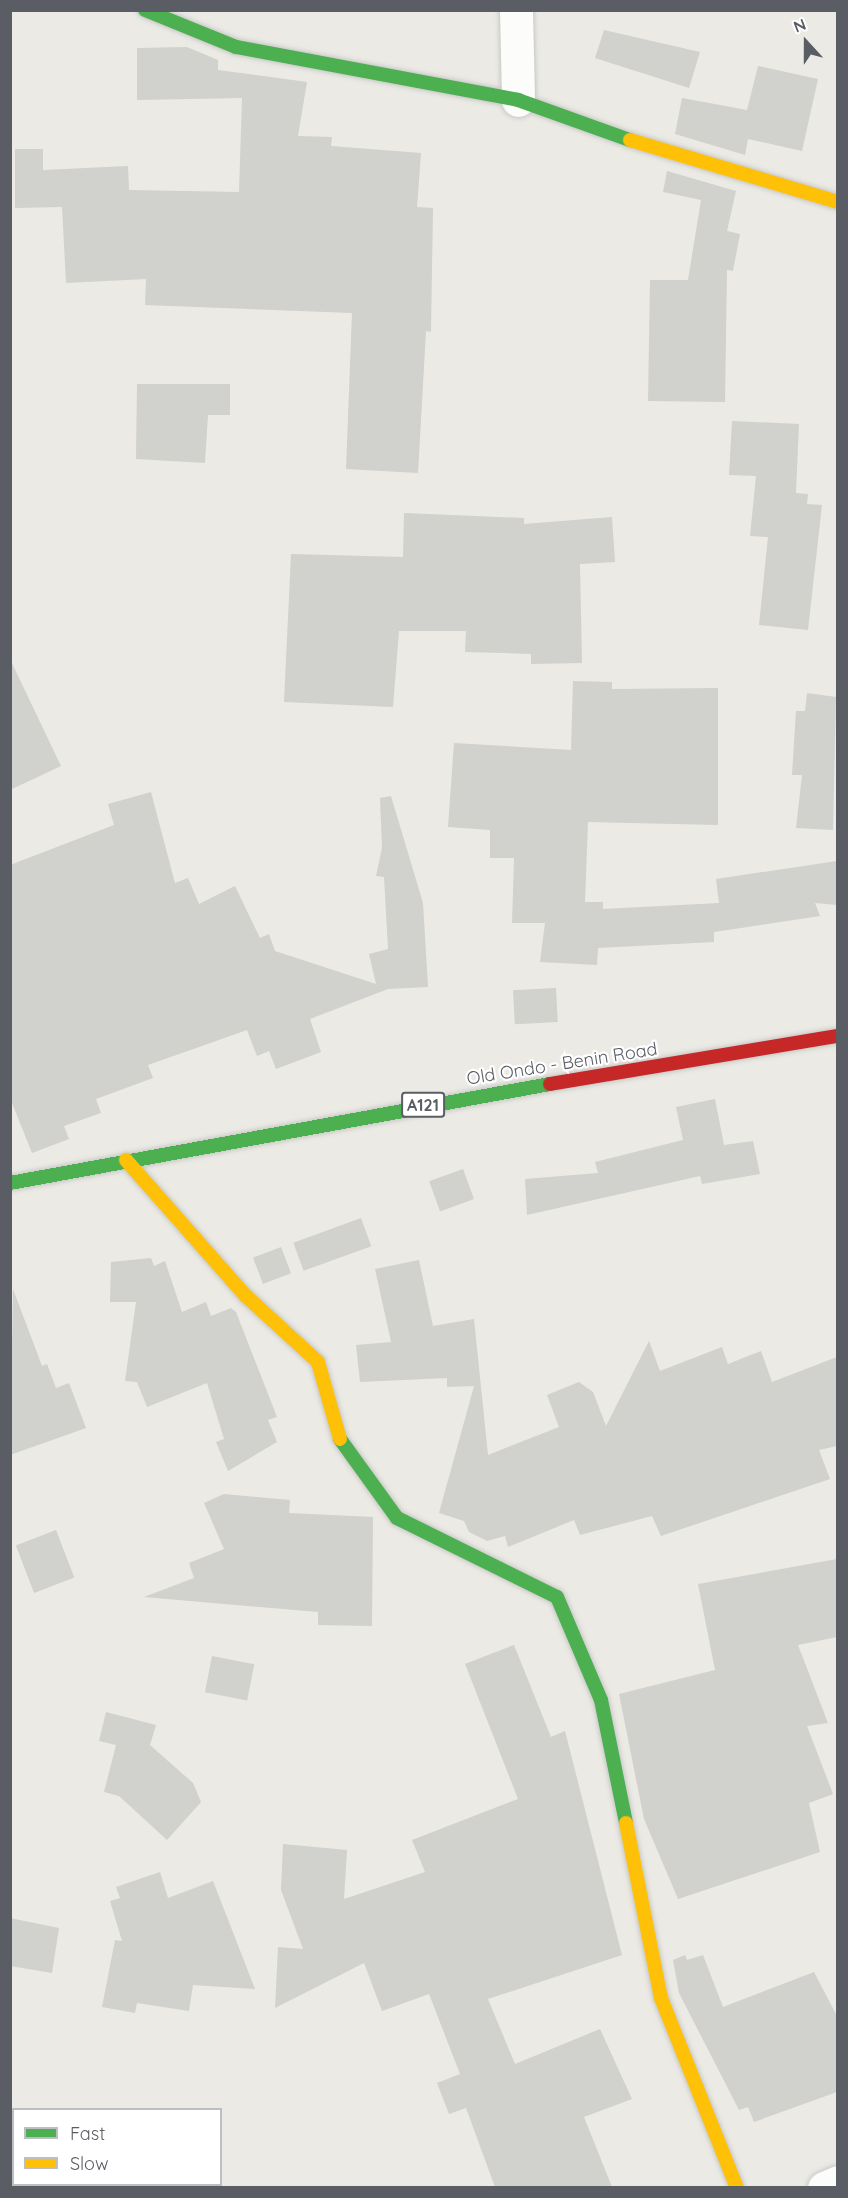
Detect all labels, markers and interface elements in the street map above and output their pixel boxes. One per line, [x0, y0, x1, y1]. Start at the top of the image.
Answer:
north arrow [776, 12, 836, 72]
text: N [790, 14, 809, 37]
street label: Old Ondo - Benin Road [465, 1038, 659, 1090]
road number: A121 [400, 1092, 446, 1118]
legend [12, 2108, 222, 2186]
text: Fast [70, 2122, 105, 2145]
text: Slow [70, 2152, 108, 2175]

